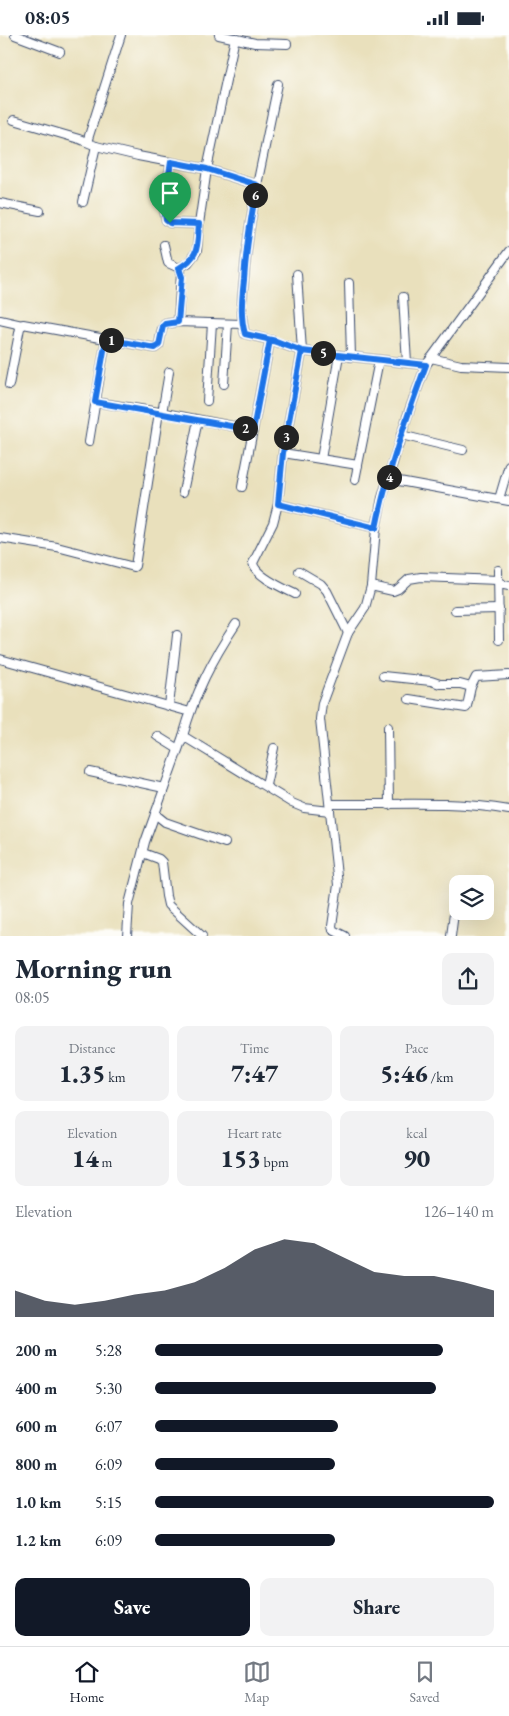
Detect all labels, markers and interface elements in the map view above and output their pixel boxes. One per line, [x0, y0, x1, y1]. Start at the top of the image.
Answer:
text: 08:05 [25, 5, 71, 30]
pin [149, 172, 191, 223]
icon: arrive [156, 179, 184, 207]
pin: 6 [242, 183, 268, 207]
text: 6 [252, 186, 259, 204]
pin: 1 [98, 327, 124, 353]
text: 1 [108, 331, 115, 349]
pin: 5 [310, 341, 336, 365]
text: 5 [320, 344, 327, 362]
pin: 2 [232, 415, 258, 441]
text: 2 [242, 419, 249, 437]
pin: 3 [274, 425, 298, 449]
text: 3 [283, 428, 290, 446]
pin: 4 [376, 465, 402, 489]
text: 4 [386, 468, 393, 486]
map controls [449, 875, 494, 920]
button: layers [449, 875, 494, 920]
text: Morning run [15, 950, 172, 986]
button: share [442, 953, 494, 1005]
text: 08:05 [15, 987, 50, 1008]
text: Distance [69, 1039, 116, 1057]
text: Time [240, 1039, 269, 1057]
text: Pace [405, 1039, 429, 1057]
text: 1.35 [59, 1057, 105, 1089]
text: 7:47 [231, 1057, 278, 1089]
text: 5:46 [380, 1057, 428, 1089]
text: km [105, 1068, 126, 1086]
text: /km [428, 1068, 454, 1086]
text: Elevation [67, 1124, 117, 1142]
text: Heart rate [227, 1124, 282, 1142]
text: kcal [406, 1124, 427, 1142]
text: 14 [72, 1142, 99, 1174]
text: 153 [220, 1142, 261, 1174]
text: 90 [403, 1142, 430, 1174]
text: m [99, 1153, 113, 1171]
text: bpm [261, 1153, 289, 1171]
text: Elevation [15, 1201, 73, 1222]
text: 126–140 m [423, 1201, 494, 1222]
text: 200 m [15, 1340, 57, 1361]
text: 5:28 [95, 1340, 122, 1361]
text: 400 m [15, 1378, 57, 1399]
text: 5:30 [95, 1378, 122, 1399]
text: 600 m [15, 1416, 57, 1437]
text: 6:07 [95, 1416, 122, 1437]
text: 800 m [15, 1454, 57, 1475]
text: 6:09 [95, 1454, 122, 1475]
text: 1.0 km [15, 1492, 61, 1513]
text: 5:15 [95, 1492, 122, 1513]
text: 1.2 km [15, 1530, 61, 1551]
text: 6:09 [95, 1530, 122, 1551]
button: Save [15, 1578, 250, 1636]
button: Share [260, 1578, 494, 1636]
tab: Home [69, 1658, 104, 1706]
tab: Map [243, 1658, 271, 1706]
tab: Saved [410, 1658, 440, 1706]

